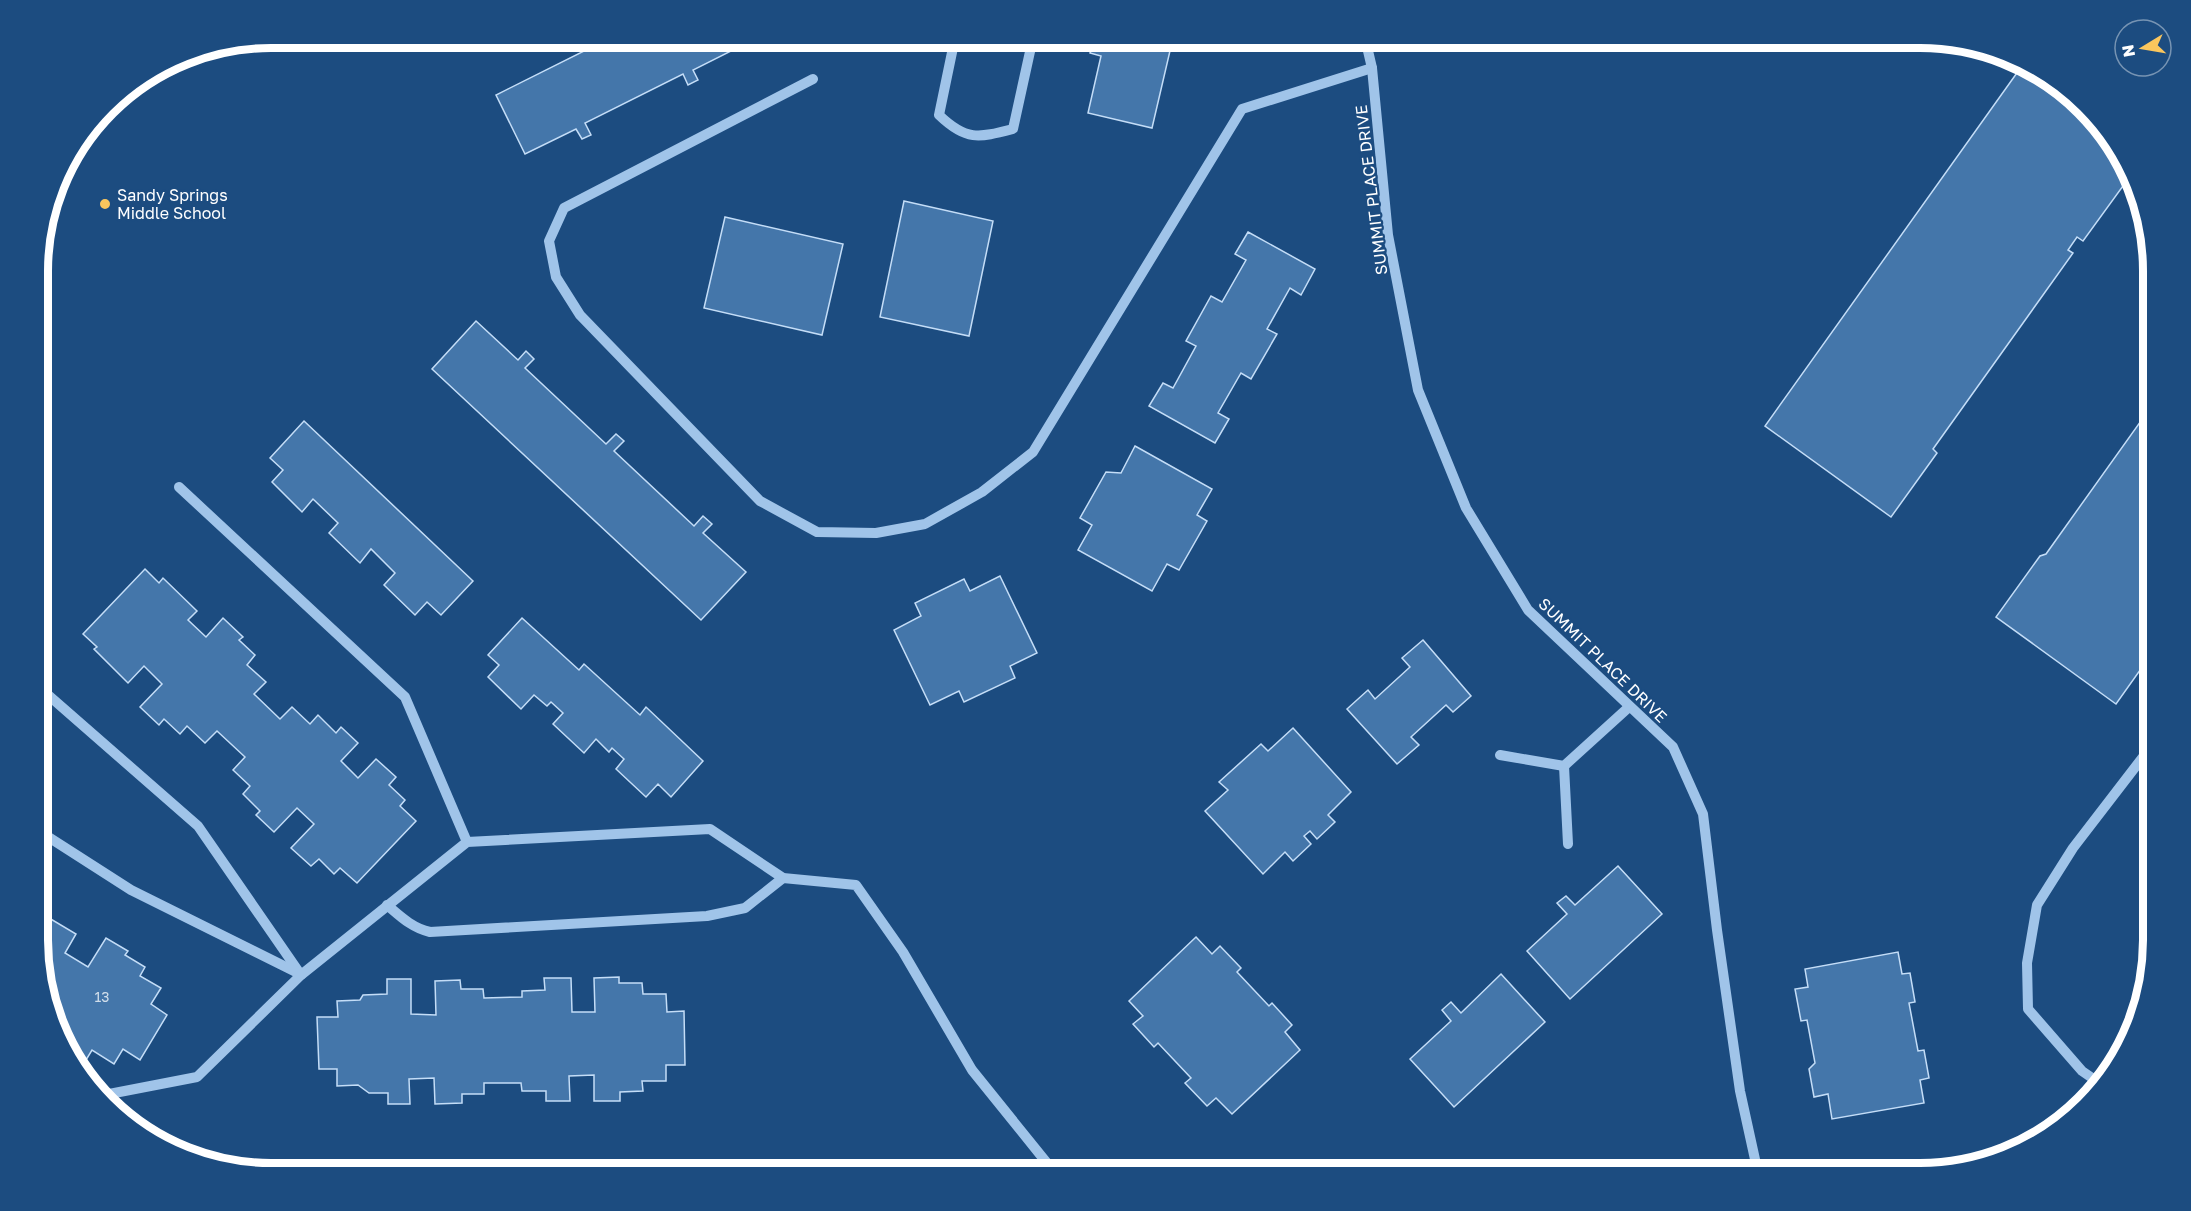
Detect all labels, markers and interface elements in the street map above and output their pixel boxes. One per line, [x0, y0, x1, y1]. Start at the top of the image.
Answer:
north arrow [2113, 18, 2173, 78]
text: N [2117, 43, 2139, 59]
street label: SUMMIT PLACE DRIVE [1351, 104, 1391, 276]
place label: Sandy Springs Middle School [117, 185, 228, 223]
marker: Sandy Springs Middle School [98, 197, 112, 211]
street label: SUMMIT PLACE DRIVE [1535, 593, 1671, 727]
house number: 13 [95, 988, 109, 1005]

